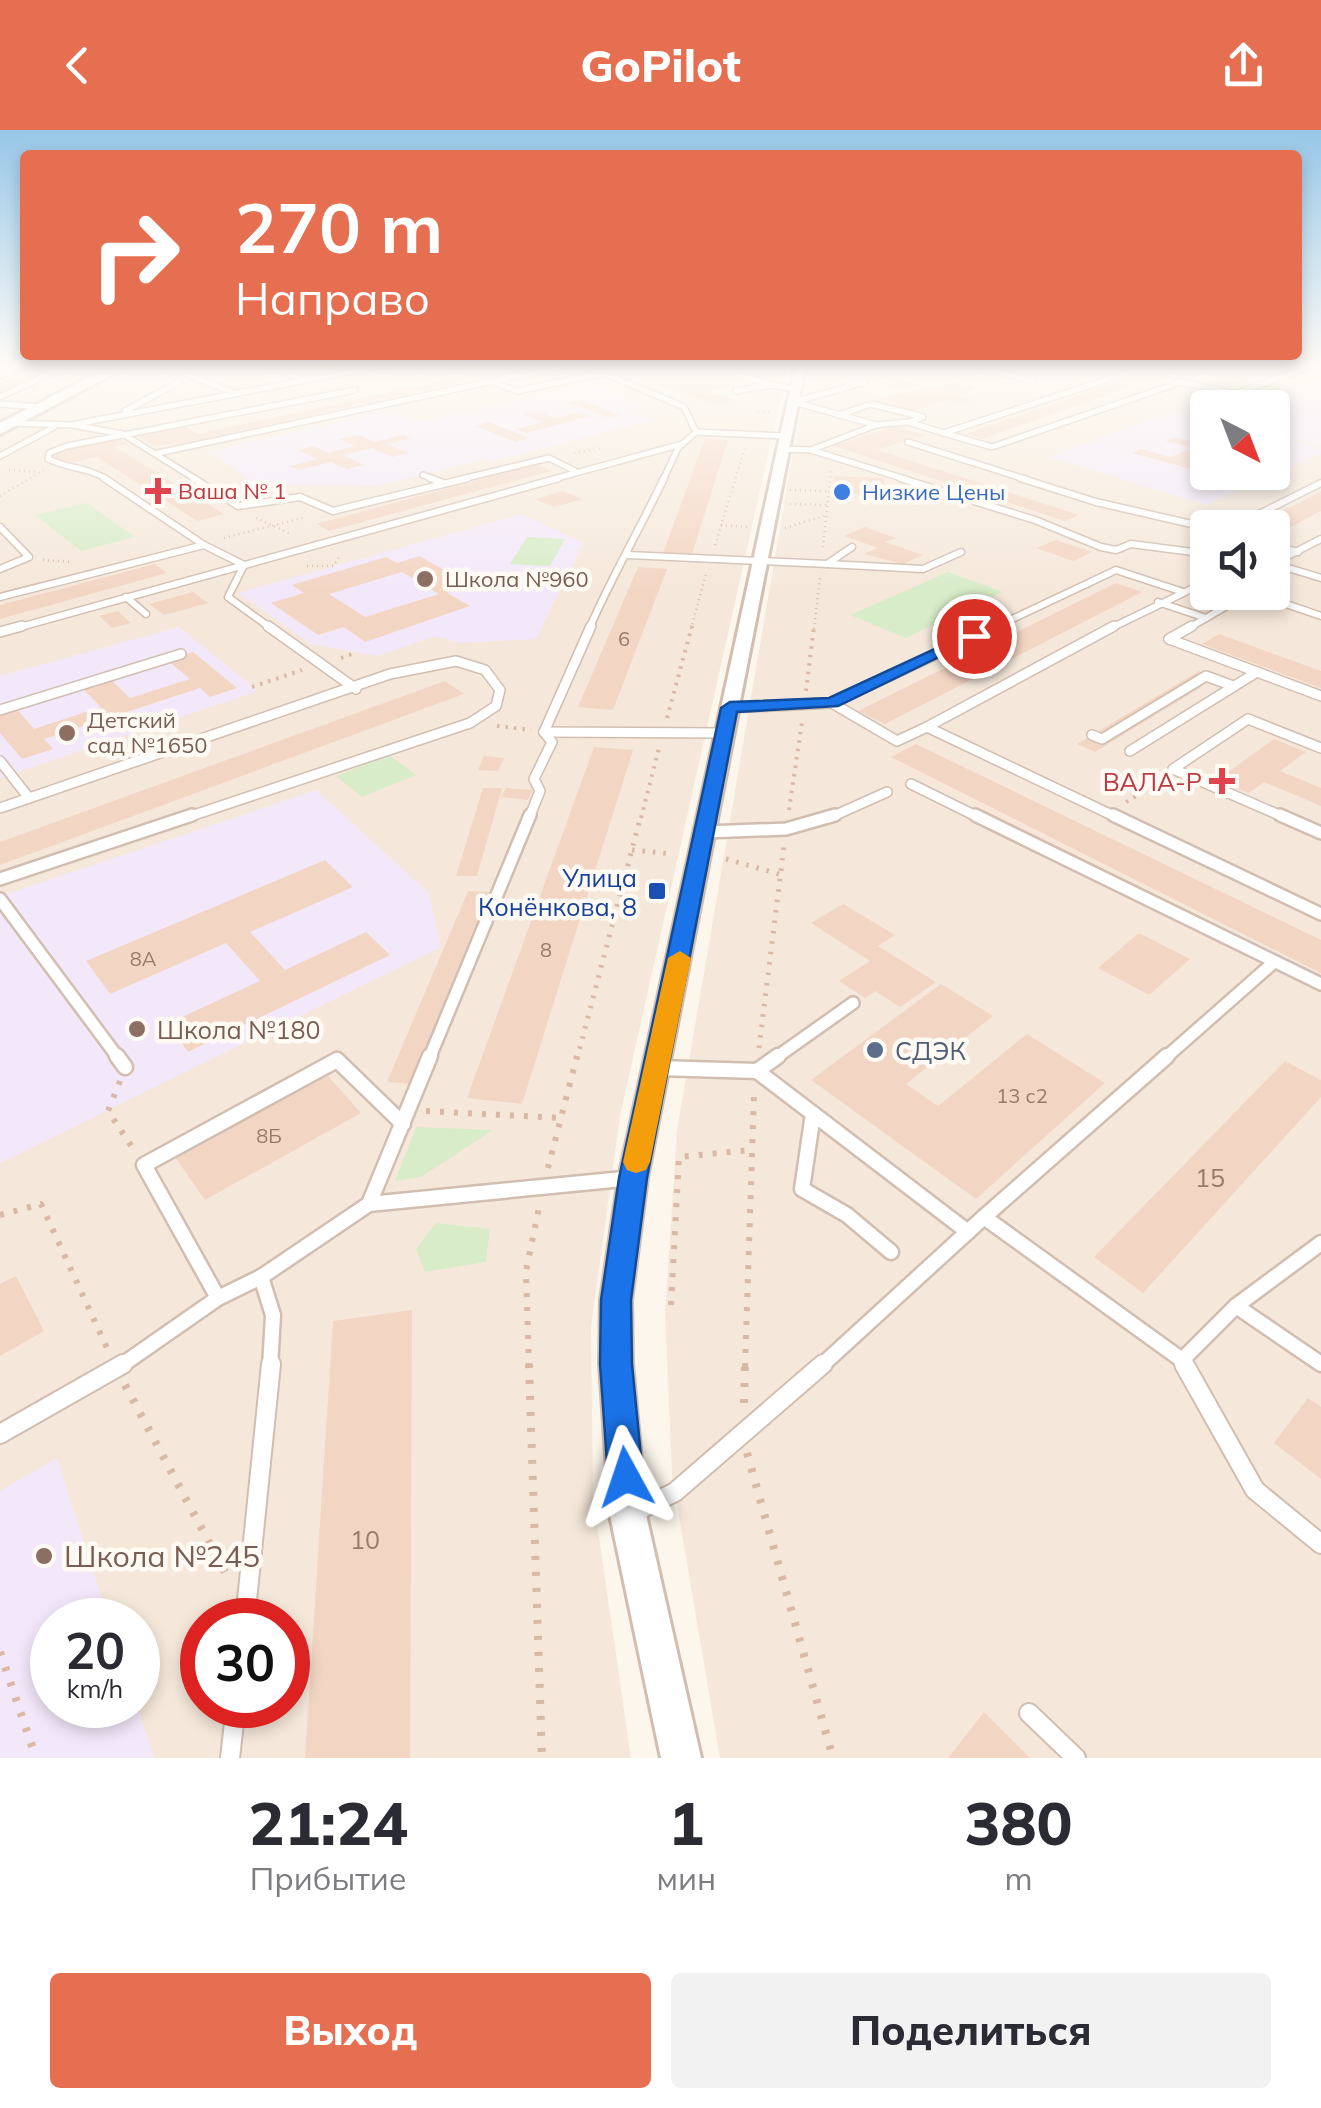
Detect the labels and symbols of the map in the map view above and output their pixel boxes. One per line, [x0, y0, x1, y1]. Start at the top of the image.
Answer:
north arrow [1190, 390, 1290, 490]
place label: Ваша № 1 [178, 477, 286, 505]
place label: Низкие Цены [862, 478, 1005, 506]
marker: Ваша № 1 [147, 480, 169, 502]
marker: Низкие Цены [831, 481, 853, 503]
place label: Школа №960 [445, 565, 589, 593]
marker: Школа №960 [414, 568, 436, 590]
pin [932, 594, 1017, 679]
house number: 6 [618, 626, 630, 651]
place label: Детский сад №1650 [87, 706, 207, 759]
marker: Детский сад №1650 [56, 722, 78, 744]
place label: ВАЛА-Р [1103, 766, 1202, 797]
marker: ВАЛА-Р [1211, 770, 1233, 792]
place label: Улица Конёнкова, 8 [478, 862, 637, 922]
marker: Улица Конёнкова, 8 [646, 880, 668, 902]
house number: 8 [540, 937, 552, 962]
house number: 8А [130, 946, 157, 971]
place label: Школа №180 [157, 1014, 320, 1045]
marker: Школа №180 [126, 1018, 148, 1040]
place label: СДЭК [895, 1035, 966, 1066]
marker: СДЭК [864, 1039, 886, 1061]
house number: 13 с2 [996, 1083, 1048, 1108]
house number: 8Б [256, 1123, 282, 1148]
house number: 15 [1195, 1162, 1225, 1193]
position arrow [574, 1425, 678, 1529]
house number: 10 [350, 1524, 380, 1555]
place label: Школа №245 [64, 1537, 260, 1575]
marker: Школа №245 [33, 1545, 55, 1567]
speed limit sign: 30 [180, 1598, 310, 1728]

